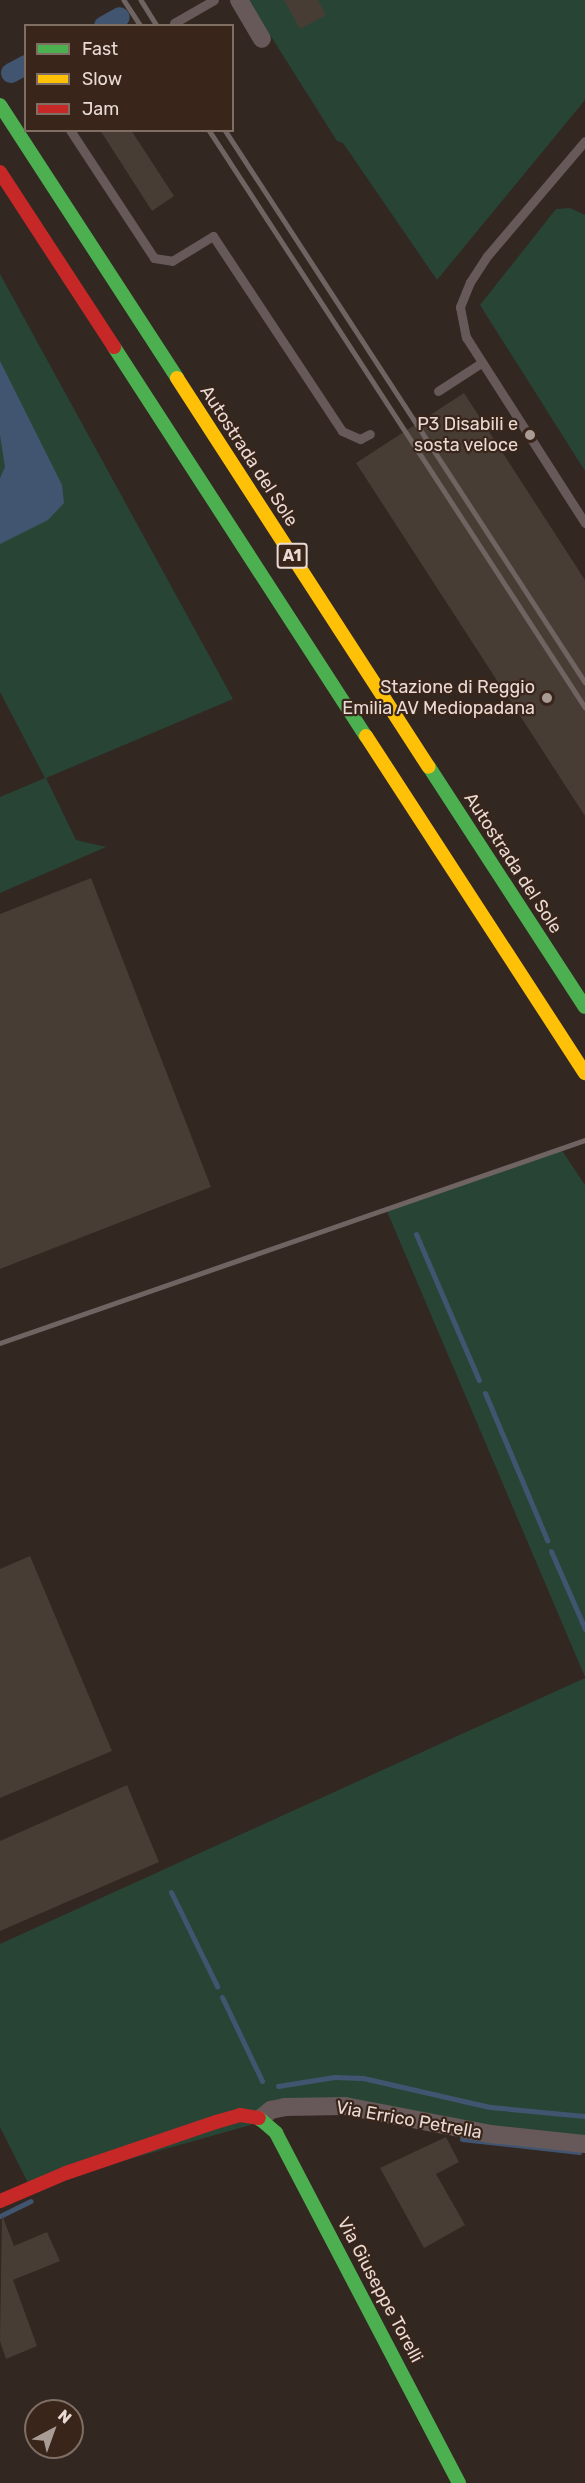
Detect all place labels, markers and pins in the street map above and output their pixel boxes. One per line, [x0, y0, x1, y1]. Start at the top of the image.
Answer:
place label: P3 Disabili e sosta veloce [413, 414, 518, 456]
marker: P3 Disabili e sosta veloce [523, 428, 537, 442]
place label: Stazione di Reggio Emilia AV Mediopadana [341, 677, 535, 720]
marker: Stazione di Reggio Emilia AV Mediopadana [540, 691, 554, 705]

